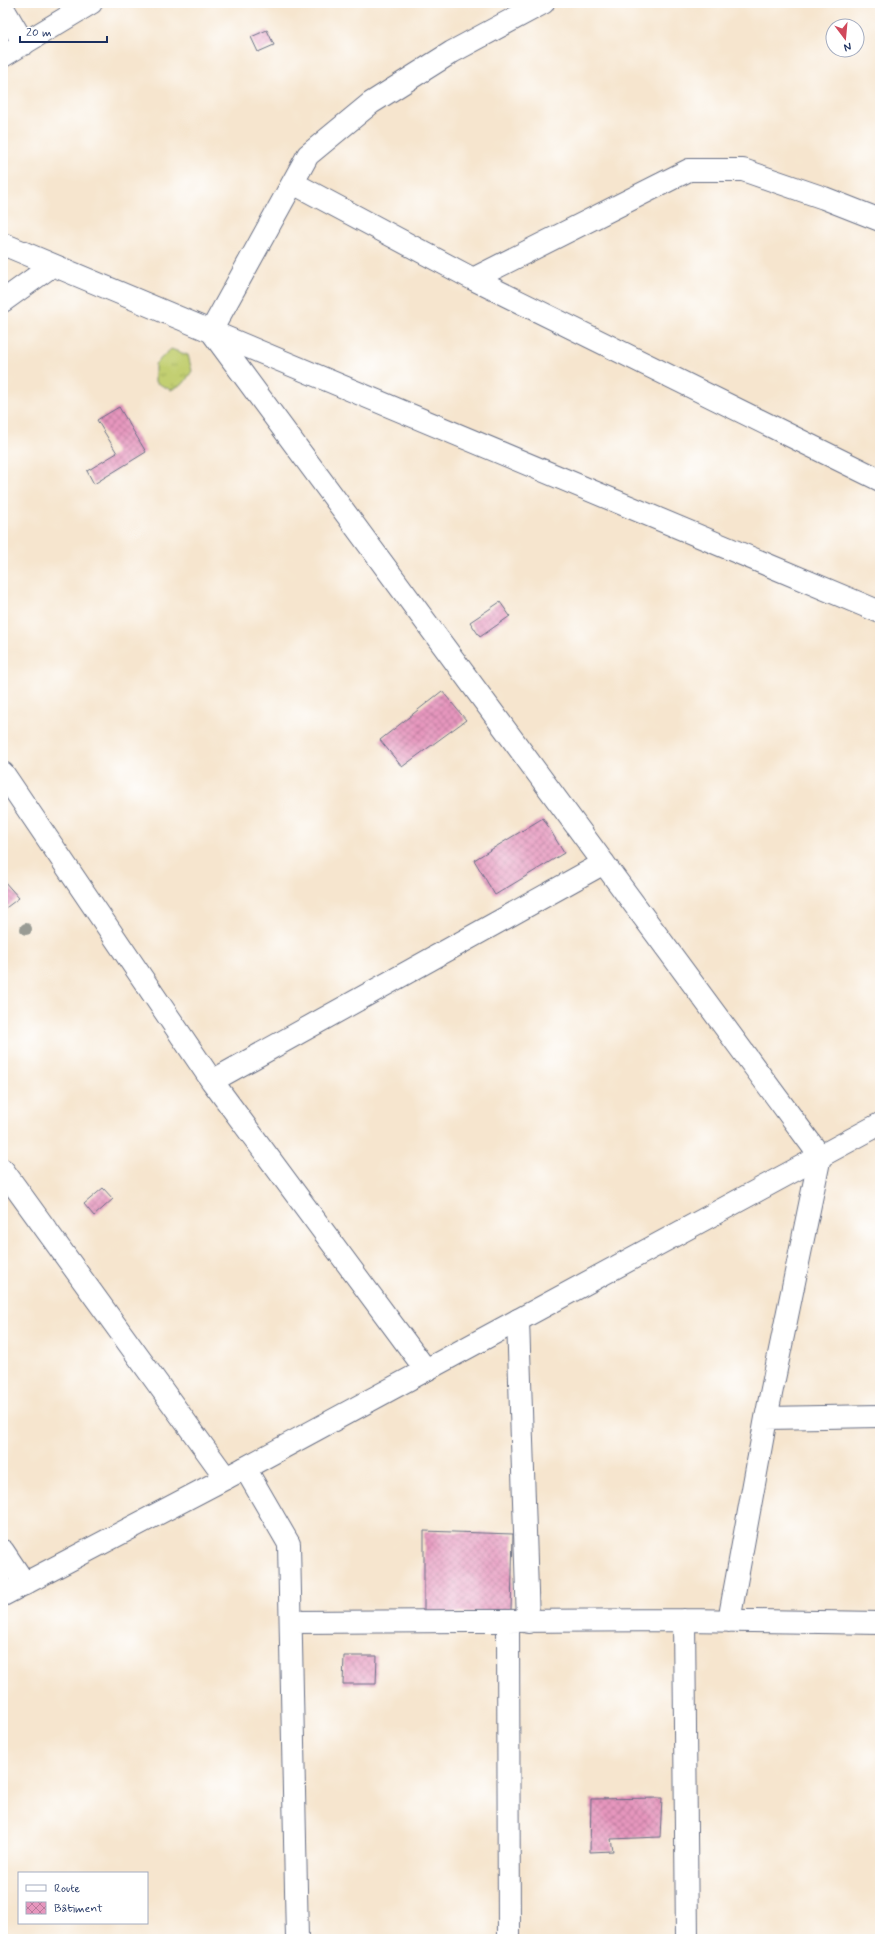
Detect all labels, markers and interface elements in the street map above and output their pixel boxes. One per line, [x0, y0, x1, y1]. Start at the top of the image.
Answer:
scale bar [20, 18, 107, 44]
north arrow [825, 18, 865, 58]
text: 20 m [26, 25, 52, 41]
text: N [842, 39, 853, 54]
legend [18, 1872, 148, 1924]
text: Route [54, 1881, 80, 1897]
text: Bâtiment [54, 1901, 103, 1917]

